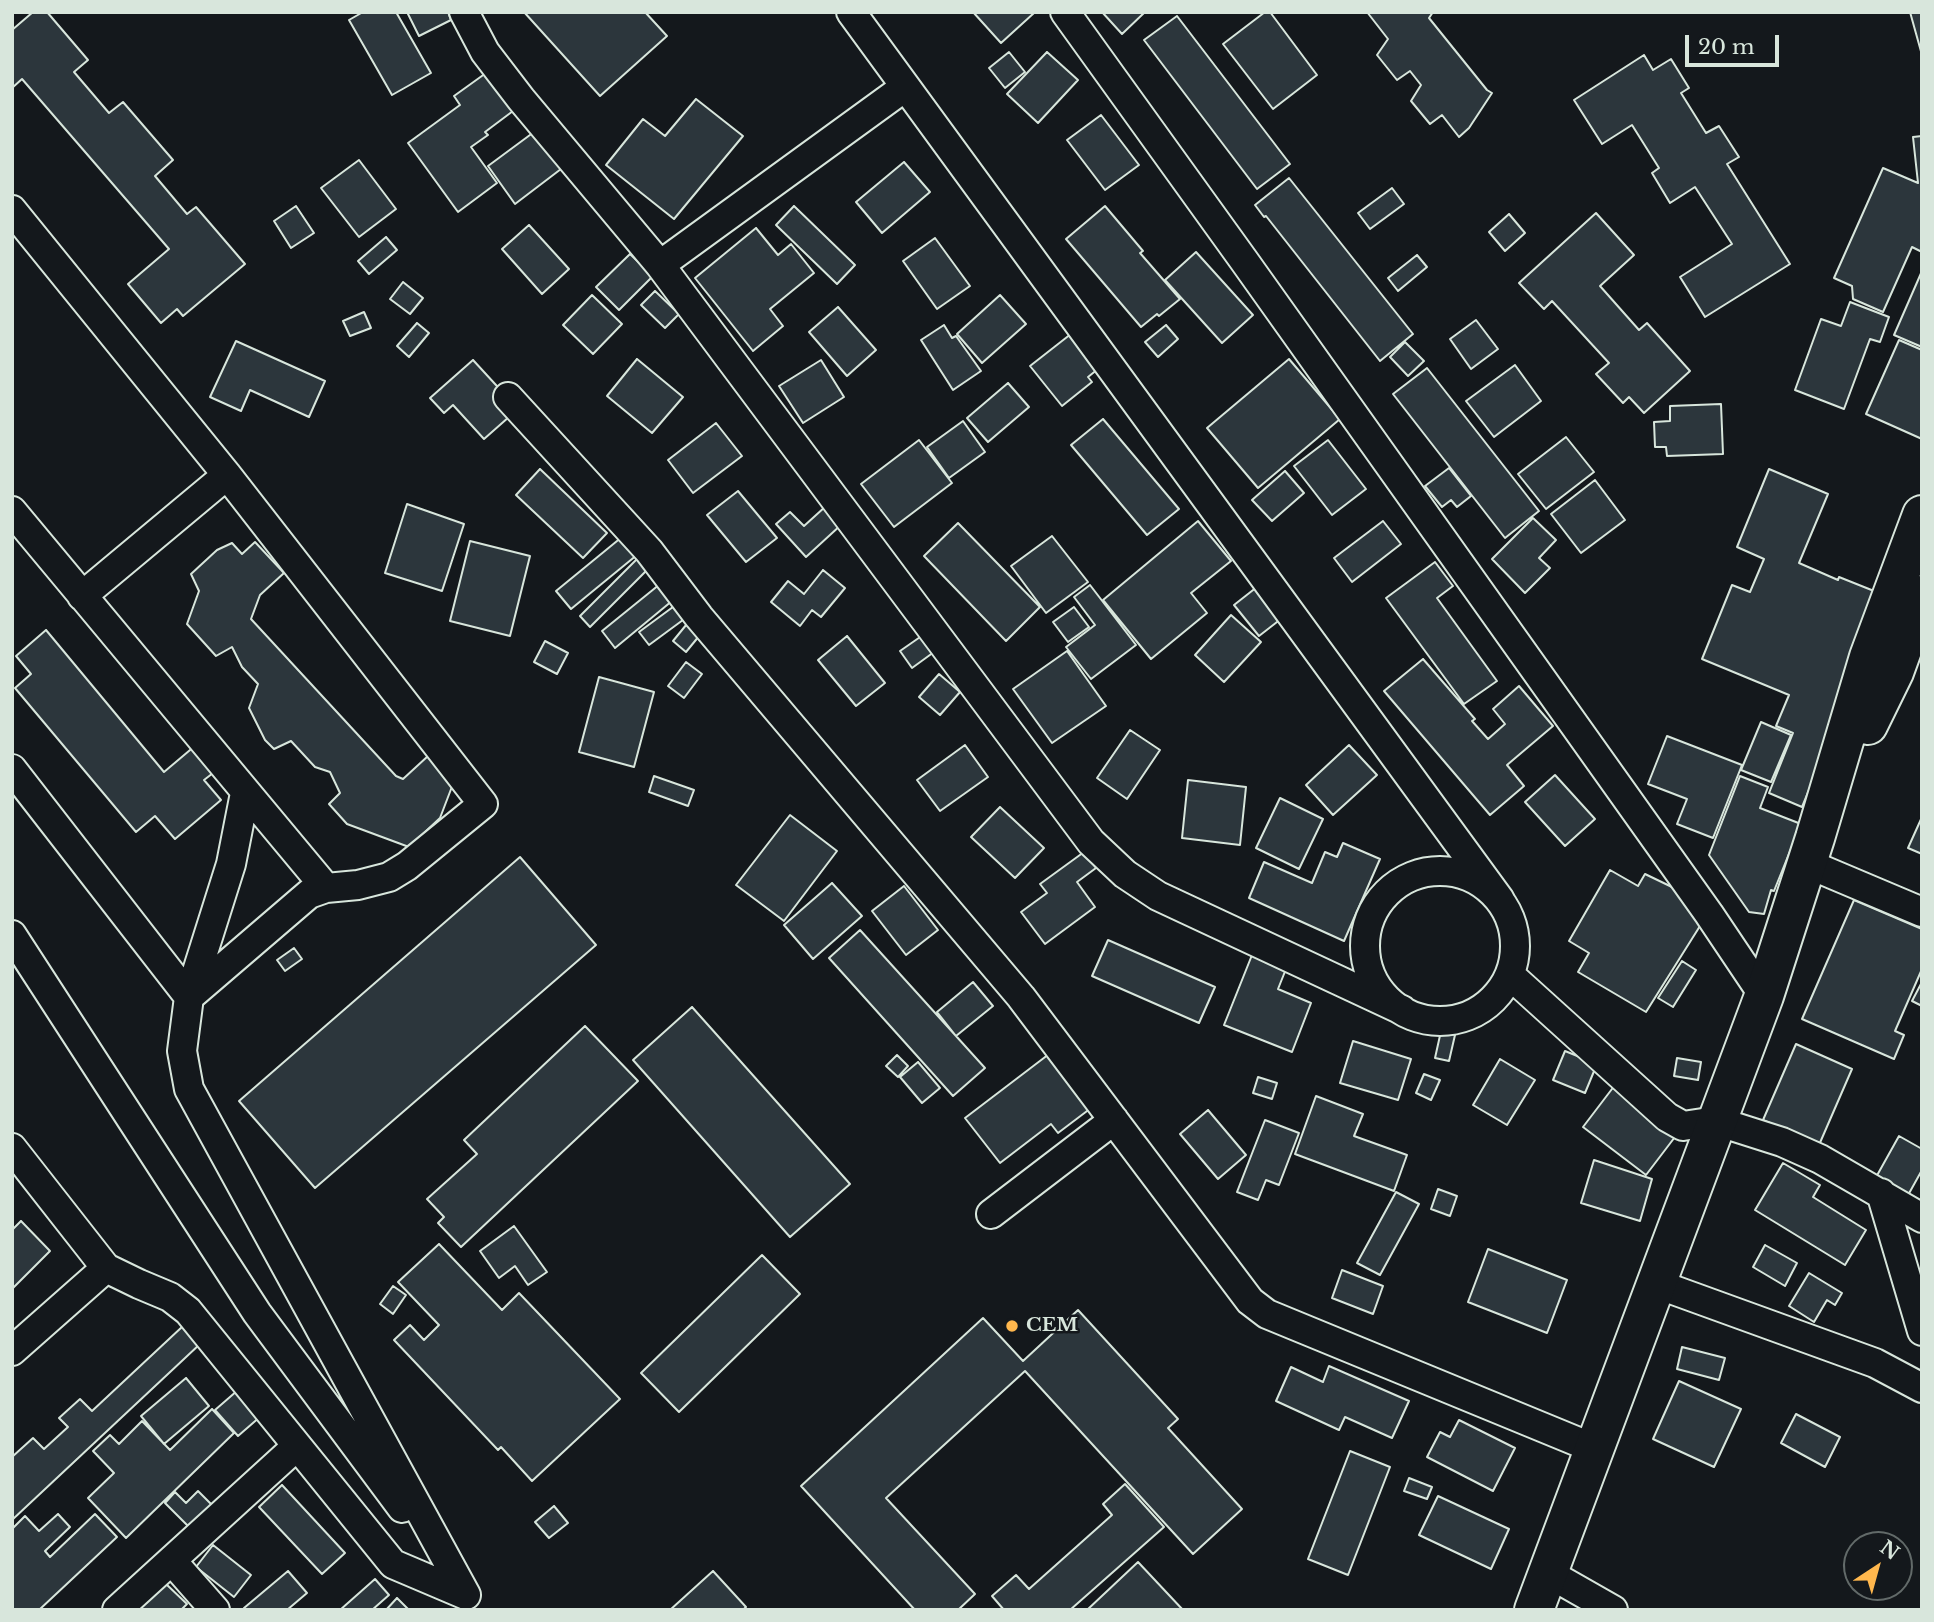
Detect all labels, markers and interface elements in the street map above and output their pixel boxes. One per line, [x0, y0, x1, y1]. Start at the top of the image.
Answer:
scale bar [1689, 21, 1784, 65]
text: 20 m [1698, 34, 1755, 60]
place label: CEM [1026, 1315, 1078, 1337]
marker: CEM [1004, 1318, 1020, 1334]
north arrow [1843, 1531, 1913, 1601]
text: N [1875, 1536, 1903, 1565]

